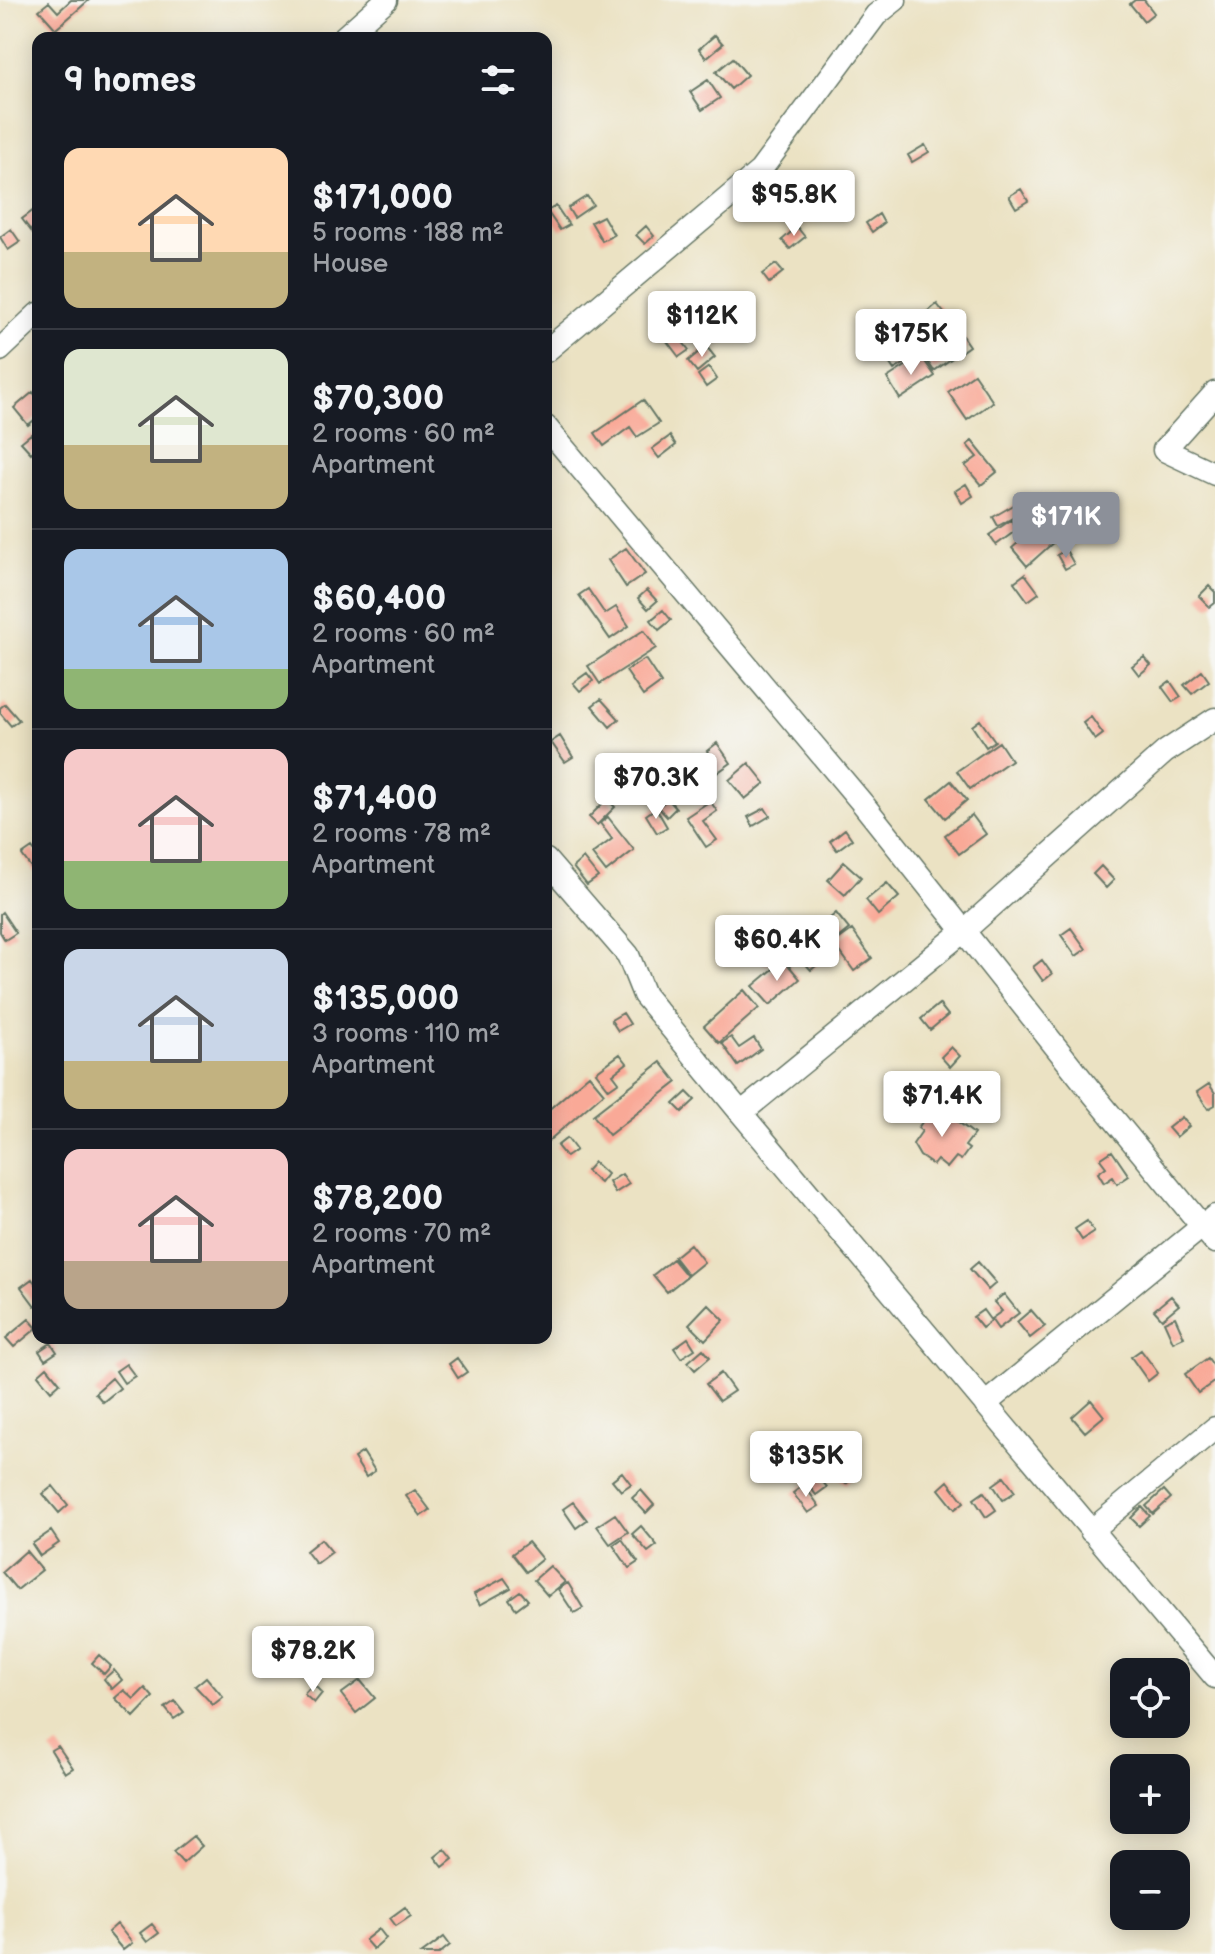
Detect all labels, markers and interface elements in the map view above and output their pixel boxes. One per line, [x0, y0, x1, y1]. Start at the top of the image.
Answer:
icon: filters [476, 58, 520, 102]
text: 9 homes [64, 60, 196, 101]
pin: $95.8K [729, 170, 859, 238]
text: $171,000 [312, 177, 453, 218]
icon: home [128, 180, 224, 276]
text: $95.8K [751, 180, 837, 211]
text: 5 rooms · 188 m² [312, 218, 504, 249]
text: House [312, 249, 388, 280]
pin: $112K [646, 291, 758, 359]
text: $112K [666, 301, 738, 332]
pin: $175K [855, 309, 967, 377]
text: $175K [873, 319, 949, 350]
text: $70,300 [312, 378, 444, 419]
icon: home [128, 381, 224, 477]
text: 2 rooms · 60 m² [312, 419, 495, 450]
text: Apartment [312, 450, 435, 481]
pin: $171K [1010, 492, 1122, 560]
text: $171K [1030, 502, 1102, 533]
text: $60,400 [312, 578, 446, 619]
icon: home [128, 581, 224, 677]
text: 2 rooms · 60 m² [312, 619, 495, 650]
text: Apartment [312, 650, 435, 681]
pin: $70.3K [591, 753, 721, 821]
text: $70.3K [613, 763, 699, 794]
text: $71,400 [312, 778, 437, 819]
icon: home [128, 781, 224, 877]
text: 2 rooms · 78 m² [312, 819, 491, 850]
text: Apartment [312, 850, 435, 881]
pin: $60.4K [712, 915, 842, 983]
text: $60.4K [733, 925, 821, 956]
text: $135,000 [312, 978, 459, 1019]
icon: home [128, 981, 224, 1077]
text: 3 rooms · 110 m² [312, 1019, 500, 1050]
text: Apartment [312, 1050, 435, 1081]
pin: $71.4K [877, 1071, 1007, 1139]
text: $71.4K [901, 1081, 983, 1112]
text: $78,200 [312, 1178, 443, 1219]
icon: home [128, 1181, 224, 1277]
text: 2 rooms · 70 m² [312, 1219, 491, 1250]
text: Apartment [312, 1250, 435, 1281]
pin: $135K [750, 1431, 862, 1499]
text: $135K [768, 1441, 844, 1472]
pin: $78.2K [248, 1626, 378, 1694]
text: $78.2K [270, 1636, 356, 1667]
map controls [1110, 1658, 1190, 1930]
button: locate [1110, 1658, 1190, 1738]
button: + [1110, 1754, 1190, 1834]
button: − [1110, 1850, 1190, 1930]

